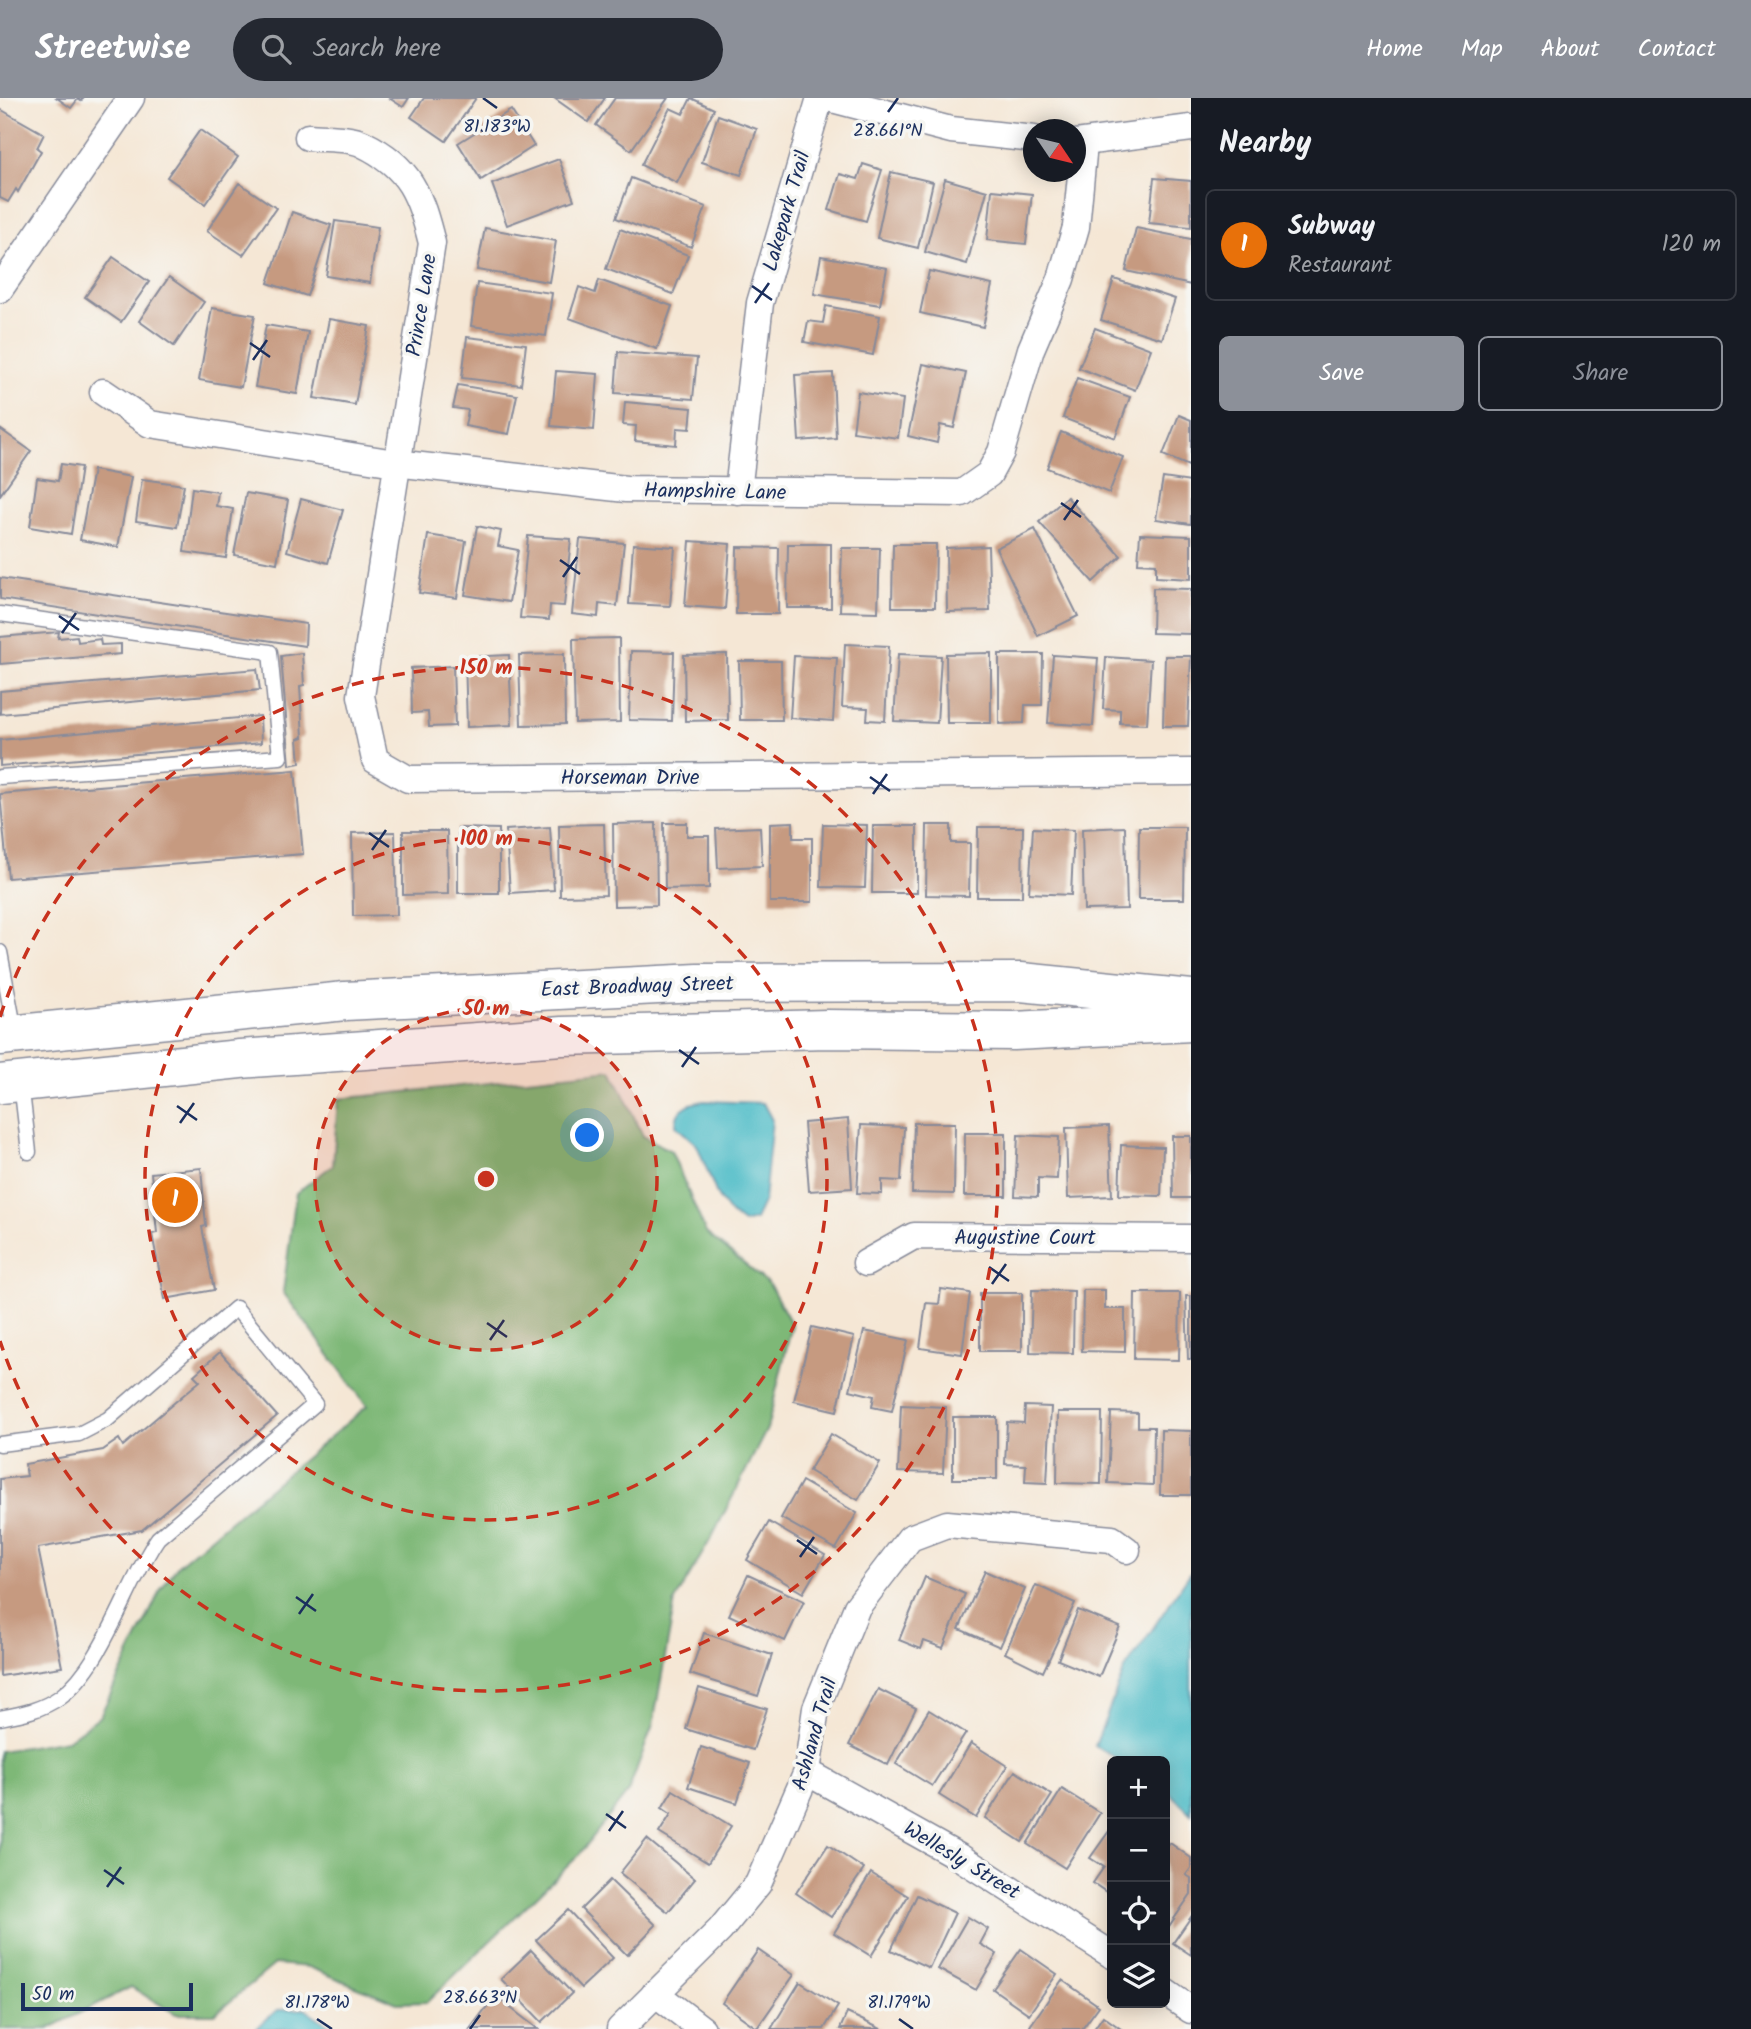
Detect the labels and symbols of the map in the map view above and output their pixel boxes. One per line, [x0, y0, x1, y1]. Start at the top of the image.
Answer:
text: 81.183°W [463, 113, 531, 142]
text: 28.661°N [853, 117, 923, 146]
north arrow [1023, 119, 1086, 182]
street label: Lakepark Trail [755, 147, 820, 276]
street label: Prince Lane [398, 251, 447, 359]
street label: Hampshire Lane [643, 475, 787, 510]
text: 150 m [459, 652, 513, 685]
street label: Horseman Drive [561, 762, 700, 795]
text: 100 m [459, 823, 513, 856]
street label: East Broadway Street [540, 968, 735, 1007]
text: 50 m [462, 993, 509, 1026]
your location [570, 1118, 604, 1152]
centre of rings [474, 1167, 498, 1191]
pin: 1 [152, 1174, 198, 1226]
street label: Augustine Court [954, 1222, 1097, 1255]
street label: Ashland Trail [784, 1674, 847, 1795]
street label: Wellesly Street [896, 1813, 1027, 1910]
scale bar [21, 1980, 192, 2012]
text: 28.663°N [443, 1984, 517, 2013]
text: 81.178°W [284, 1989, 350, 2018]
text: 81.179°W [867, 1989, 931, 2018]

